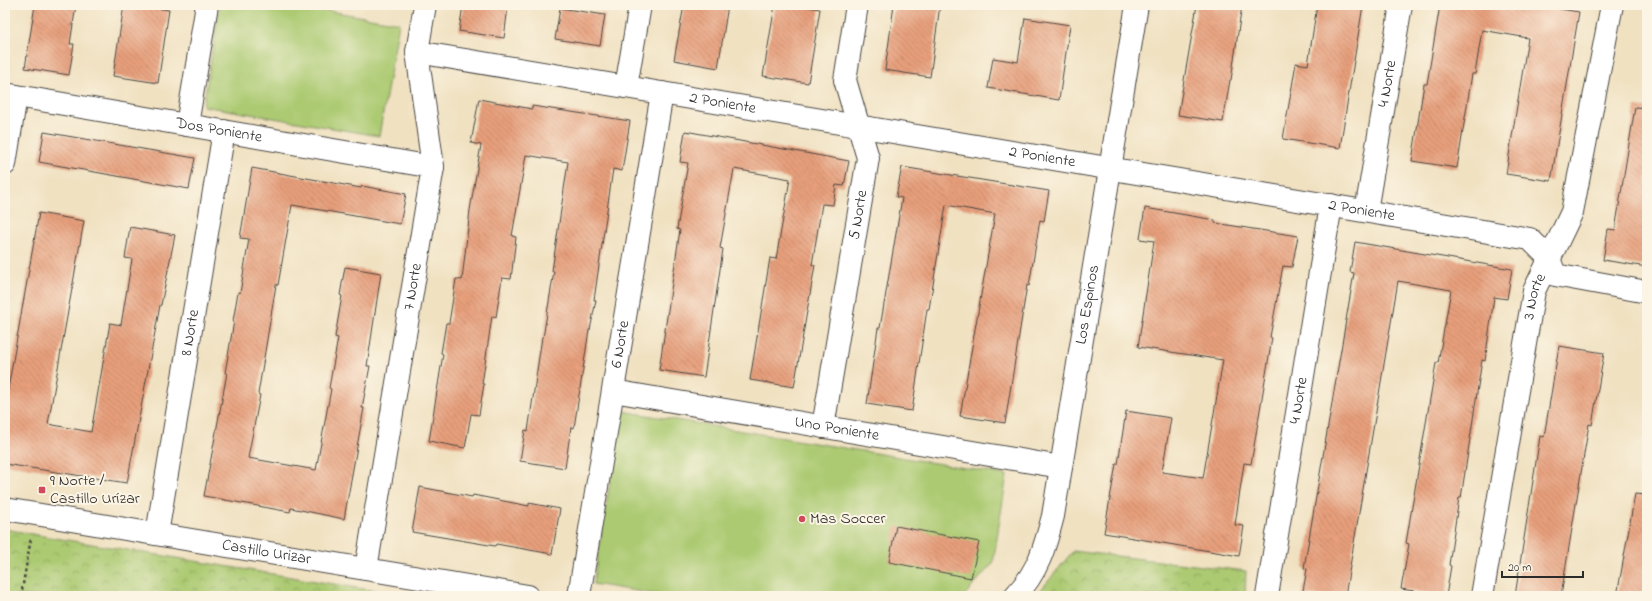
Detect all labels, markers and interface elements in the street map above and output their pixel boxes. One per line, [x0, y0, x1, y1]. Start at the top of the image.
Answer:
street label: 4 Norte [1372, 58, 1404, 109]
street label: 2 Poniente [688, 86, 759, 121]
street label: Dos Poniente [173, 111, 265, 150]
street label: 2 Poniente [1007, 140, 1078, 175]
street label: 5 Norte [843, 188, 875, 242]
street label: 2 Poniente [1327, 193, 1398, 228]
street label: 7 Norte [397, 261, 429, 312]
street label: Los Espinos [1069, 263, 1106, 346]
street label: 3 Norte [1517, 269, 1553, 322]
street label: 8 Norte [175, 307, 206, 358]
street label: 6 Norte [605, 318, 636, 370]
street label: 4 Norte [1283, 375, 1315, 426]
street label: Uno Poniente [793, 410, 882, 448]
place label: 9 Norte / Castillo Urízar [50, 469, 140, 511]
marker: 9 Norte / Castillo Urízar [37, 485, 47, 495]
place label: Mas Soccer [810, 507, 885, 531]
marker: Mas Soccer [797, 514, 807, 524]
street label: Castillo Urizar [220, 533, 313, 572]
scale bar [1502, 553, 1583, 579]
text: 20 m [1508, 559, 1531, 577]

